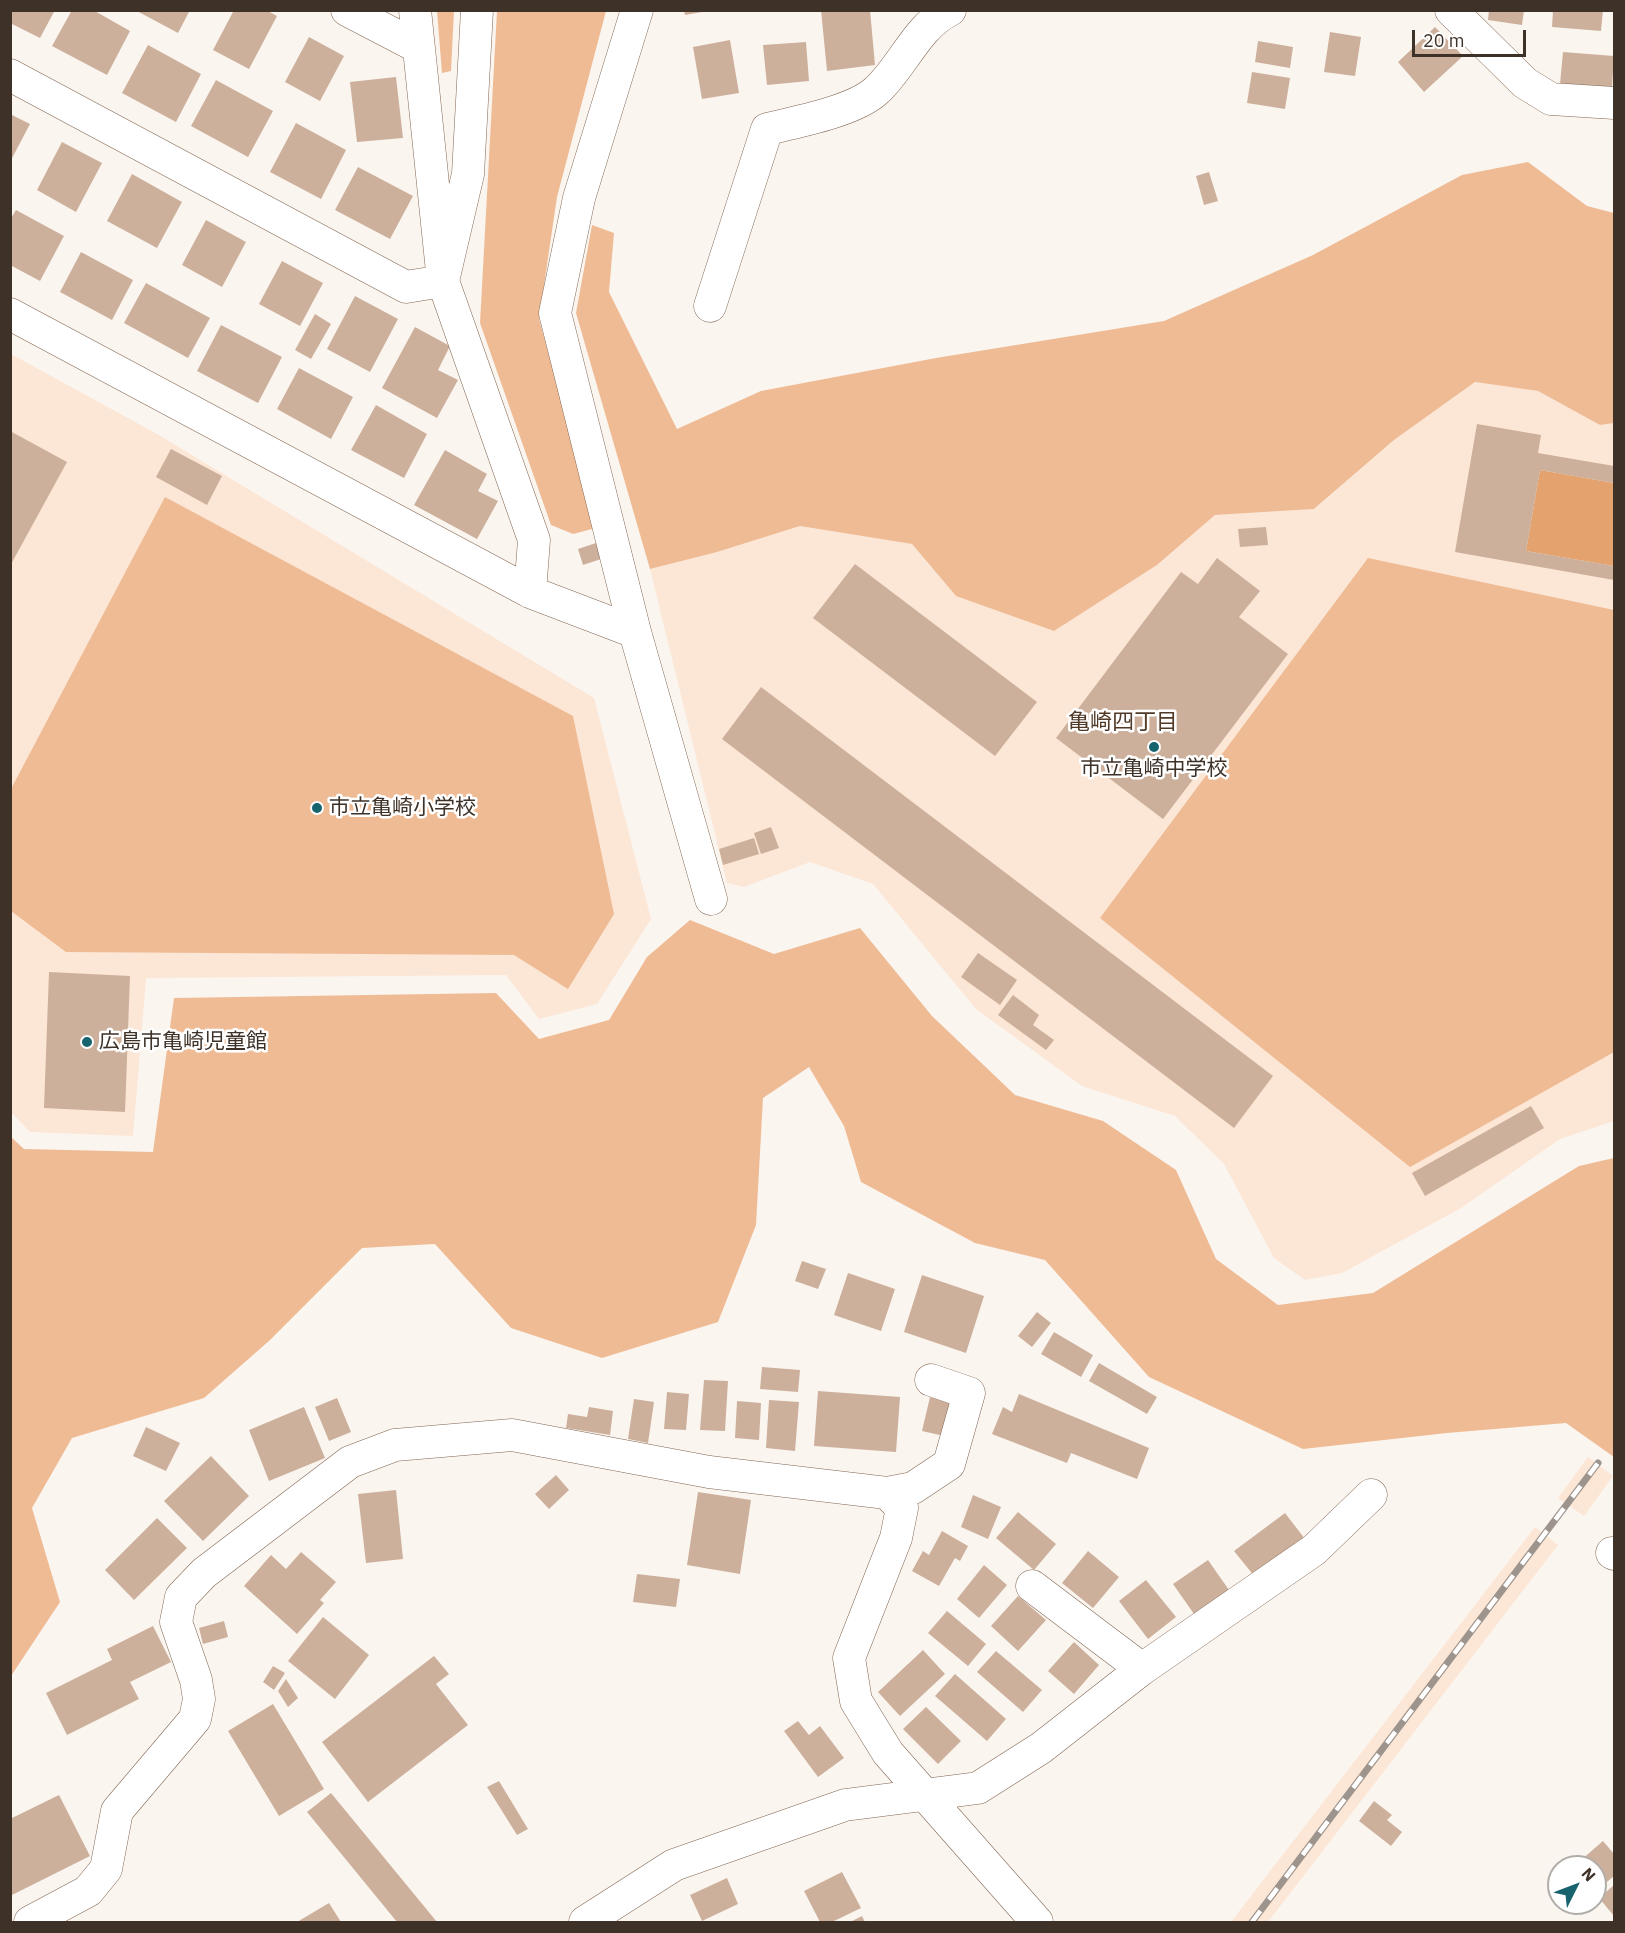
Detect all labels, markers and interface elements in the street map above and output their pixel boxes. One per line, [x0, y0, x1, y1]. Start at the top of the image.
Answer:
scale bar [1415, 18, 1529, 56]
text: 20 m [1423, 29, 1465, 52]
district label: 亀崎四丁目 [1068, 710, 1178, 736]
marker: 市立亀崎中学校 [1147, 740, 1161, 754]
place label: 市立亀崎中学校 [1081, 756, 1227, 782]
place label: 市立亀崎小学校 [329, 795, 476, 821]
marker: 市立亀崎小学校 [310, 801, 324, 815]
place label: 広島市亀崎児童館 [99, 1029, 267, 1055]
marker: 広島市亀崎児童館 [80, 1035, 94, 1049]
north arrow [1547, 1855, 1607, 1915]
text: N [1578, 1863, 1600, 1885]

